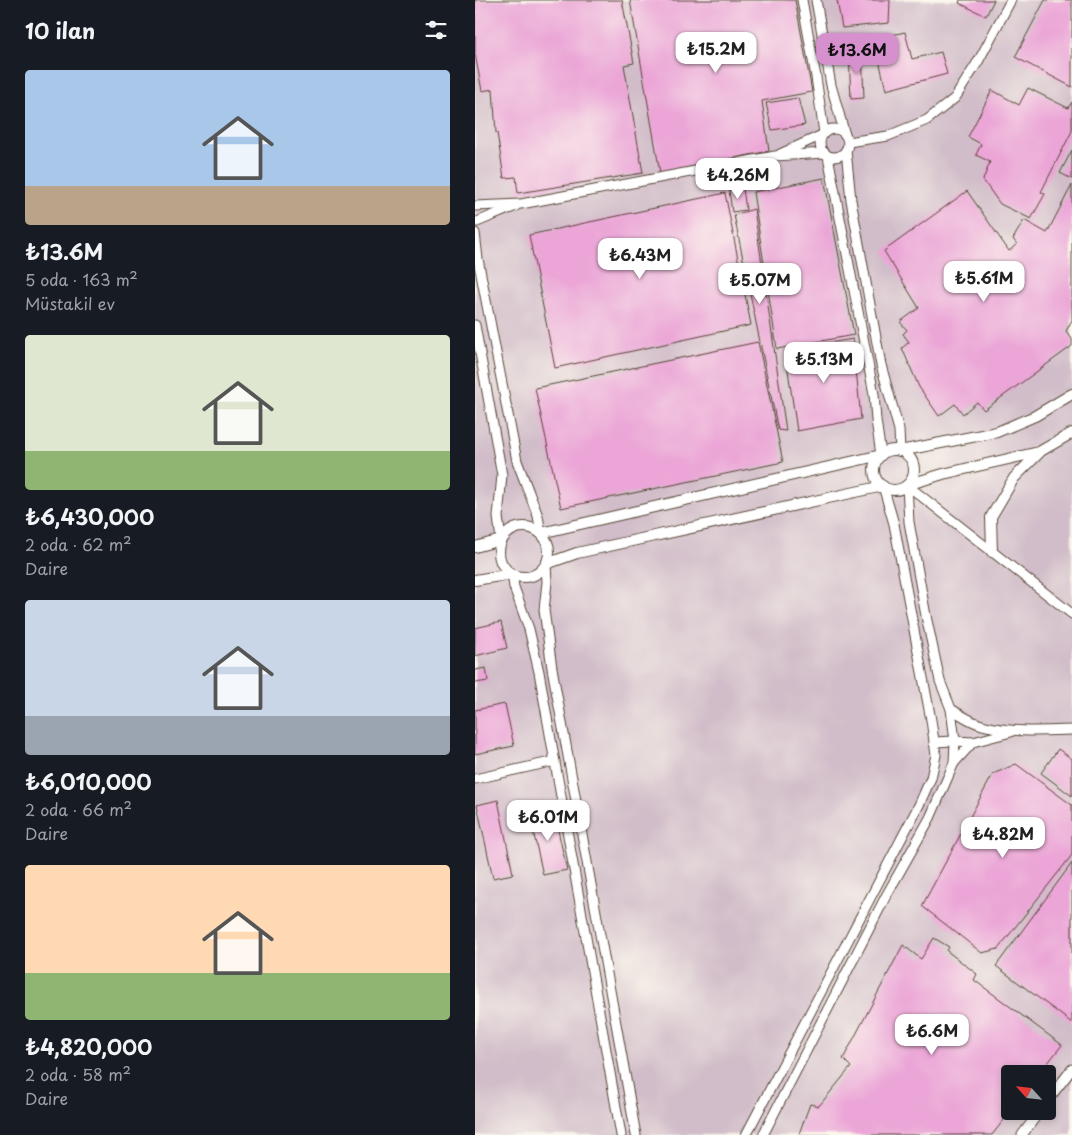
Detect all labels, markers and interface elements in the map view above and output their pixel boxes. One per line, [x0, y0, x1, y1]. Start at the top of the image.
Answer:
text: 10 ilan [25, 14, 95, 46]
icon: filters [422, 16, 450, 44]
pin: ₺15.2M [675, 32, 757, 74]
pin: ₺13.6M [816, 32, 898, 75]
text: ₺15.2M [687, 36, 745, 60]
text: ₺13.6M [827, 37, 887, 61]
icon: home [193, 103, 283, 193]
pin: ₺4.26M [697, 158, 779, 200]
text: ₺4.26M [706, 162, 770, 186]
text: ₺13.6M [25, 235, 103, 267]
pin: ₺6.43M [599, 238, 681, 280]
text: ₺6.43M [609, 242, 671, 266]
pin: ₺5.61M [943, 260, 1025, 303]
pin: ₺5.07M [719, 262, 801, 305]
text: ₺5.61M [955, 265, 1013, 289]
text: 5 oda · 163 m² [25, 267, 138, 291]
text: ₺5.07M [729, 267, 791, 291]
text: Müstakil ev [25, 291, 115, 315]
pin: ₺5.13M [783, 342, 865, 384]
text: ₺5.13M [795, 346, 853, 370]
icon: home [193, 368, 283, 458]
text: ₺6,430,000 [25, 500, 154, 532]
text: 2 oda · 62 m² [25, 532, 131, 556]
text: Daire [25, 556, 68, 580]
icon: home [193, 633, 283, 723]
text: ₺6,010,000 [25, 765, 152, 797]
text: 2 oda · 66 m² [25, 797, 132, 821]
pin: ₺6.01M [507, 800, 589, 842]
text: ₺6.01M [518, 804, 578, 828]
pin: ₺4.82M [962, 816, 1044, 859]
text: Daire [25, 821, 68, 845]
text: ₺4.82M [972, 821, 1034, 845]
icon: home [193, 898, 283, 988]
pin: ₺6.6M [897, 1014, 967, 1056]
text: ₺6.6M [906, 1018, 958, 1042]
text: ₺4,820,000 [25, 1030, 152, 1062]
text: 2 oda · 58 m² [25, 1062, 131, 1086]
north arrow [1001, 1065, 1056, 1120]
map controls [1001, 1065, 1056, 1120]
text: Daire [25, 1086, 68, 1110]

